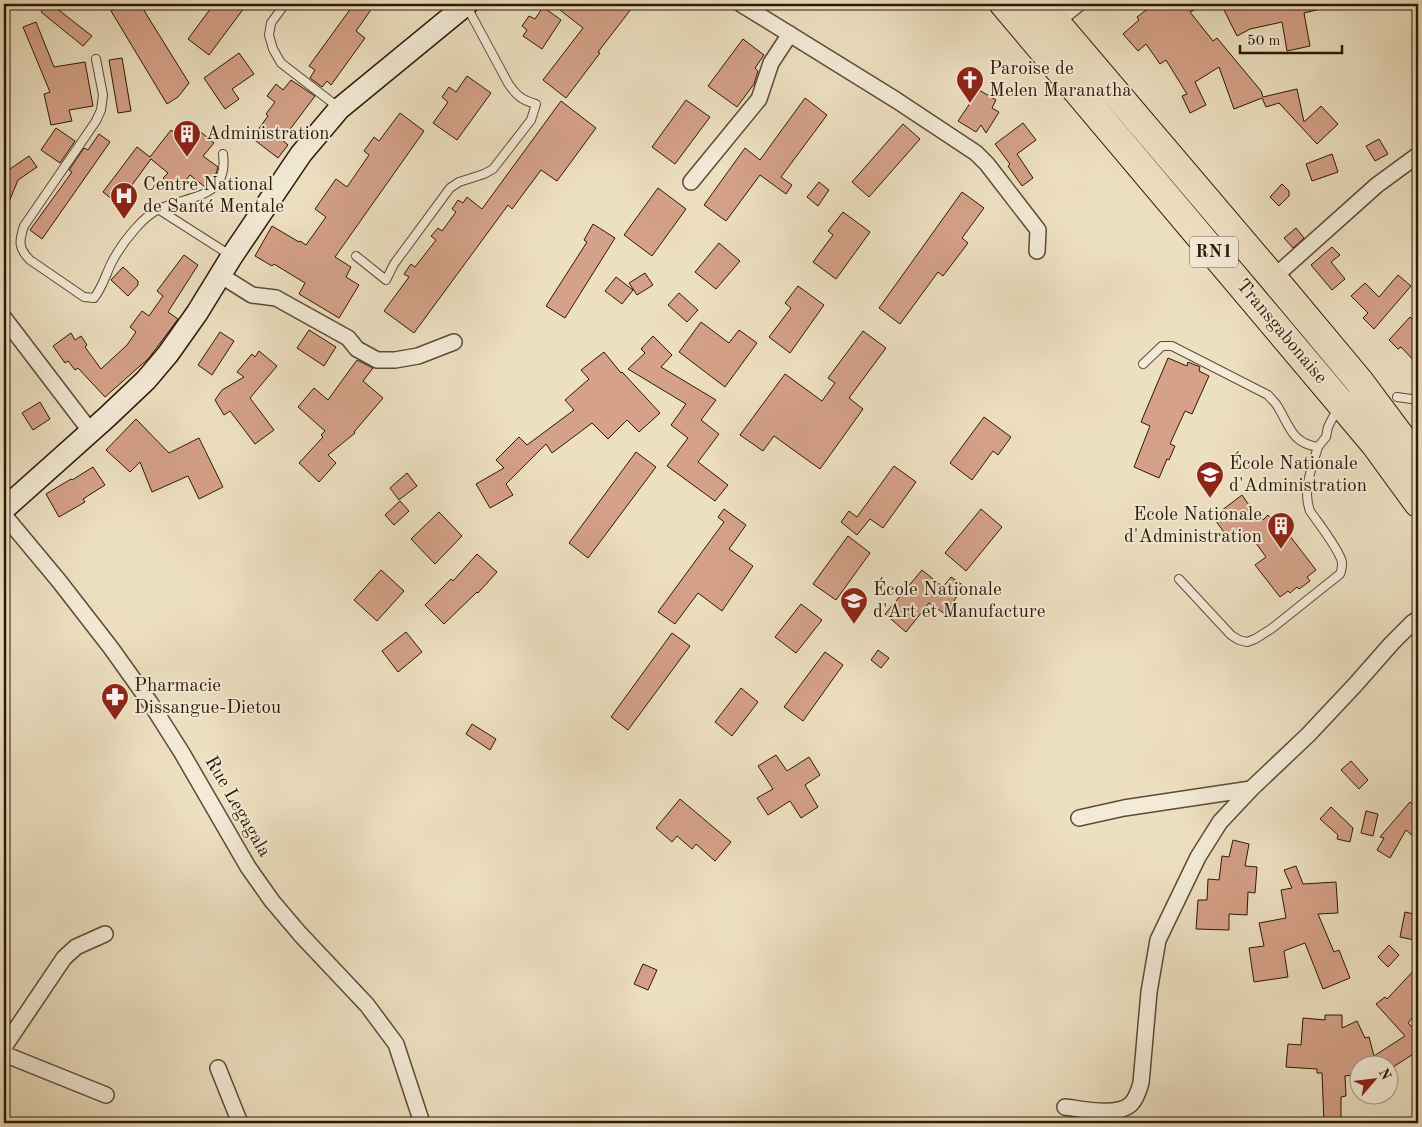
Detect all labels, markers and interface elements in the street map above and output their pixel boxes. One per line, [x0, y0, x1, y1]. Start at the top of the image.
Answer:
scale bar [1240, 22, 1342, 54]
text: 50 m [1247, 34, 1281, 49]
place label: Paroise de Melen Maranatha [989, 60, 1132, 101]
church icon: Paroise de Melen Maranatha [955, 65, 985, 104]
building icon: Administration [172, 119, 202, 158]
place label: Administration [206, 125, 330, 144]
place label: Centre National de Santé Mentale [143, 176, 284, 217]
hospital icon: Centre National de Santé Mentale [109, 181, 139, 220]
road number: RN1 [1190, 236, 1238, 268]
street label: Transgabonaise [1232, 276, 1330, 388]
place label: École Nationale d'Administration [1229, 451, 1367, 496]
school or university icon: École Nationale d'Administration [1195, 460, 1225, 499]
place label: Ecole Nationale d'Administration [1124, 506, 1262, 547]
building icon: Ecole Nationale d'Administration [1266, 511, 1296, 550]
place label: École Nationale d'Art et Manufacture [873, 577, 1045, 622]
school or university icon: École Nationale d'Art et Manufacture [839, 586, 869, 625]
place label: Pharmacie Dissangue-Dietou [134, 677, 281, 718]
pharmacy icon: Pharmacie Dissangue-Dietou [100, 682, 130, 721]
street label: Rue Legagala [200, 753, 274, 861]
north arrow [1350, 1054, 1400, 1104]
text: N [1376, 1066, 1393, 1083]

